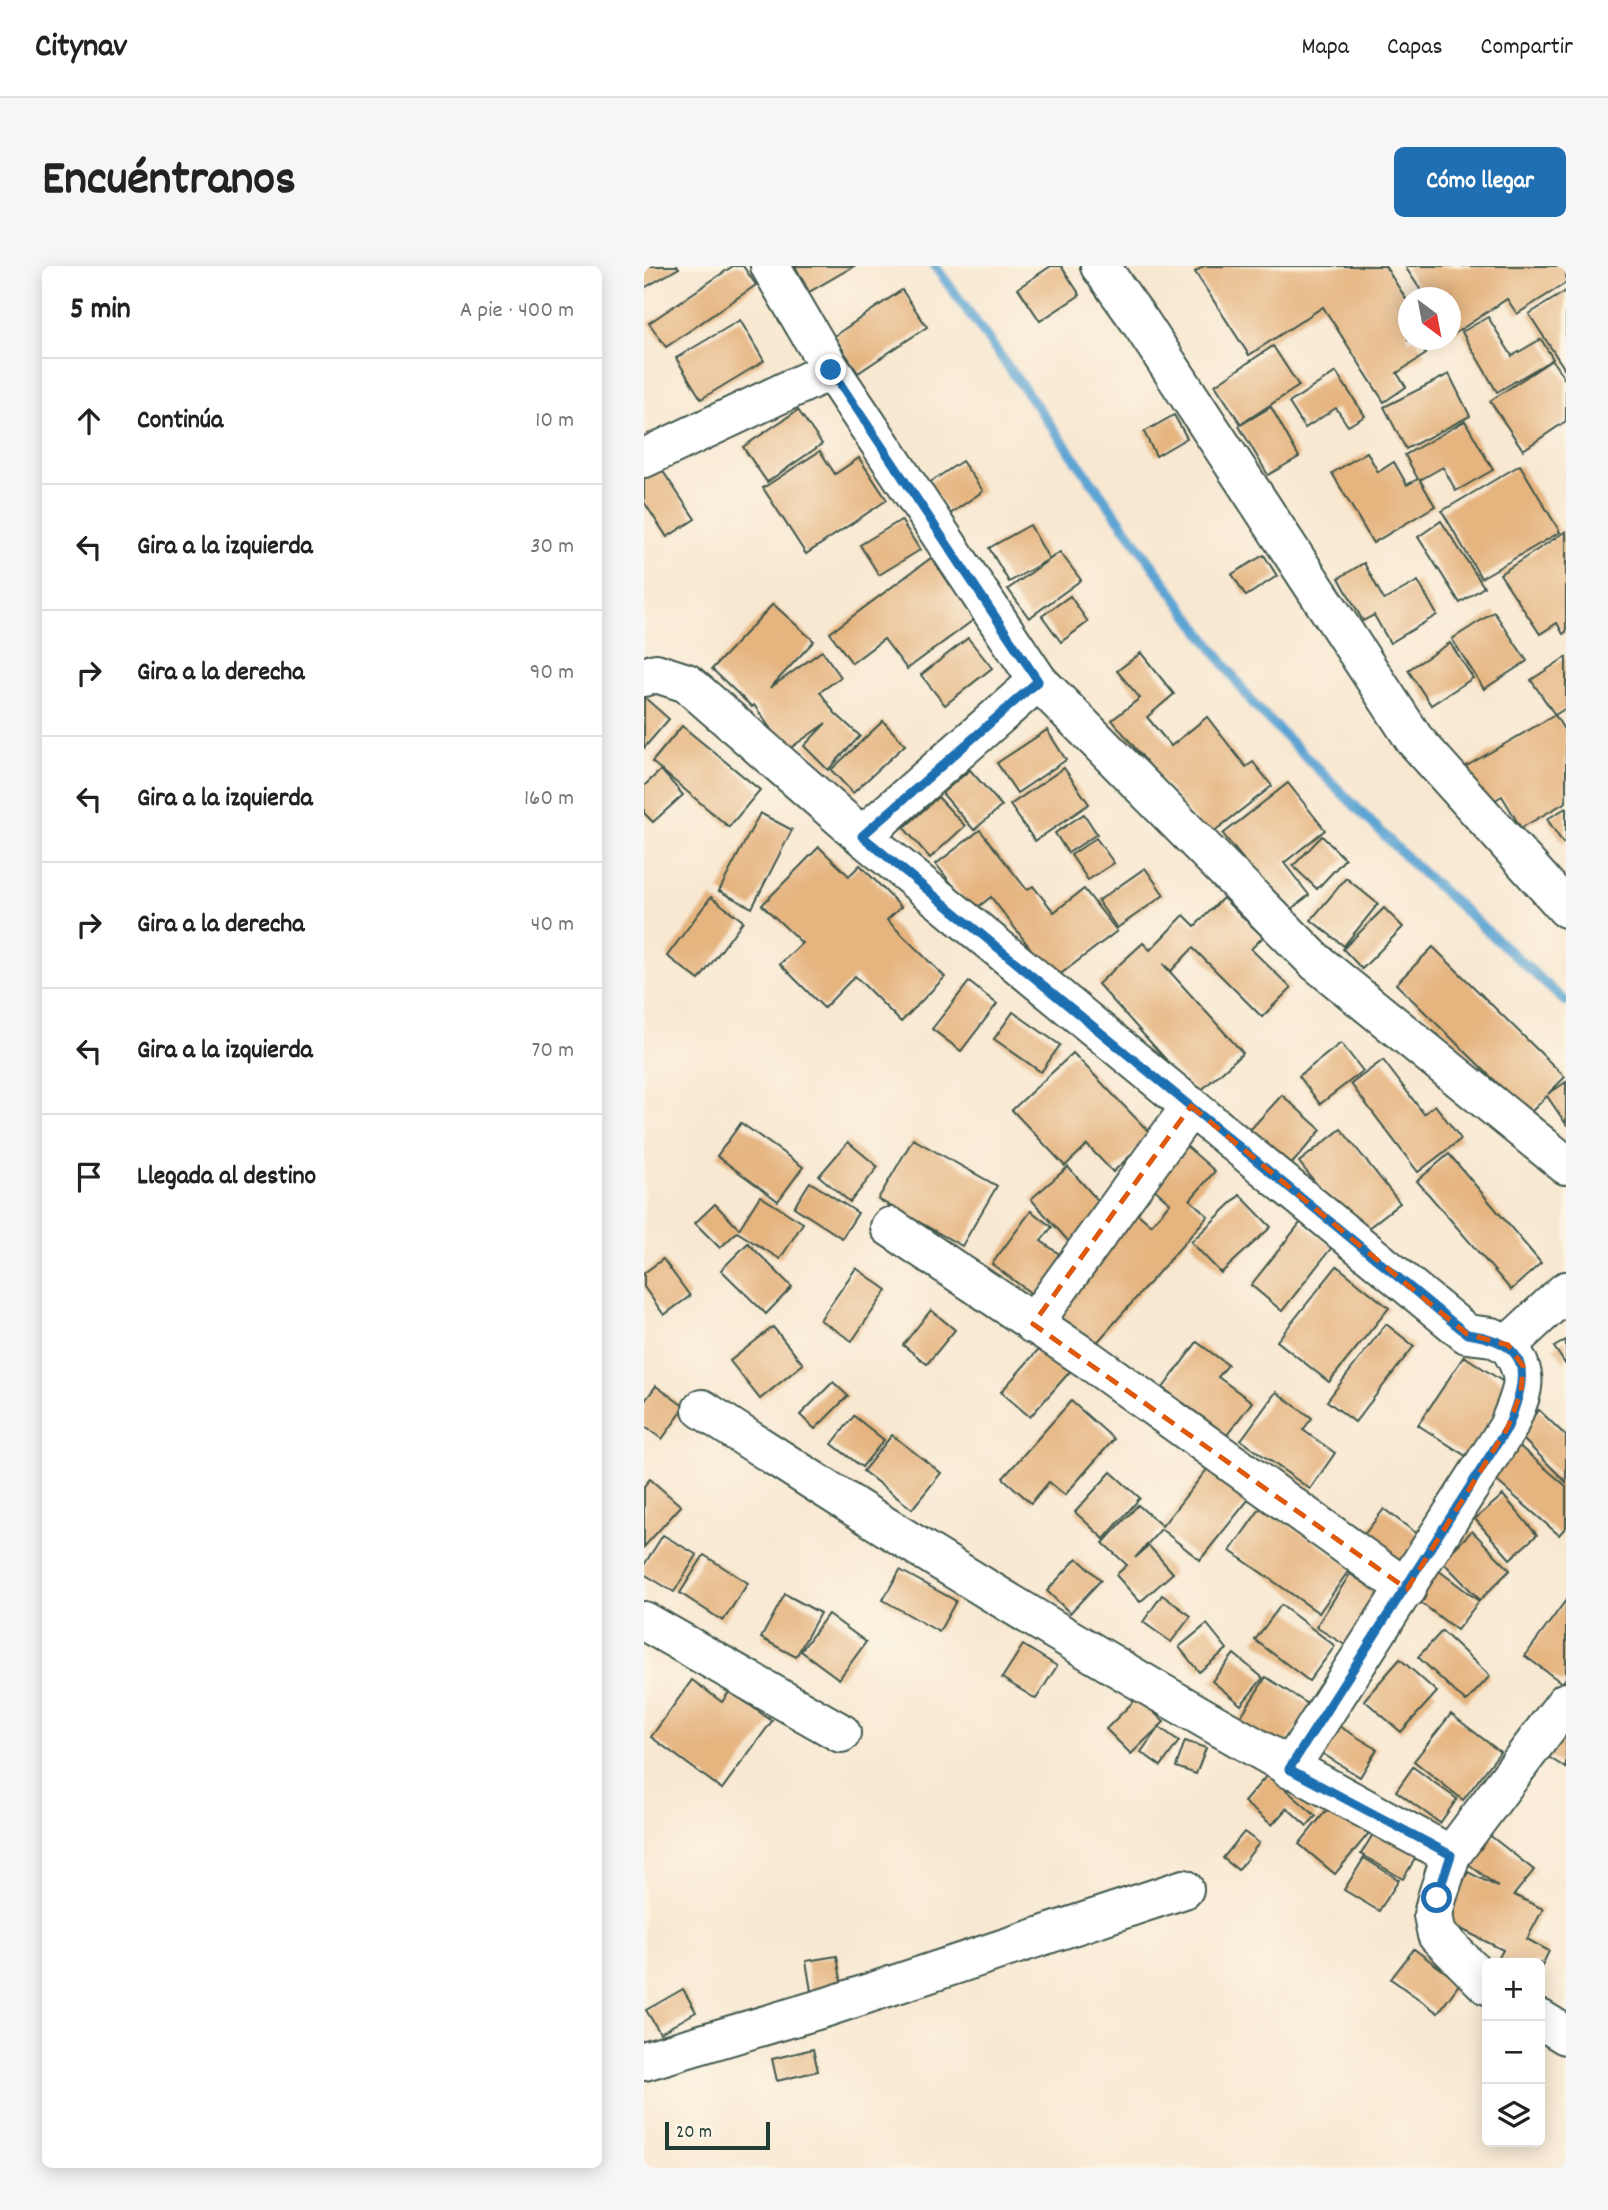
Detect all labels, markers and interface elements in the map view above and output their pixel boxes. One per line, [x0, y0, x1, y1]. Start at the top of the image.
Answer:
text: Citynav [35, 25, 127, 72]
text: Mapa [1301, 31, 1349, 65]
text: Capas [1387, 31, 1443, 65]
text: Compartir [1481, 31, 1573, 65]
text: Encuéntranos [42, 147, 296, 217]
button: Cómo llegar [1394, 147, 1566, 217]
north arrow [1398, 287, 1461, 350]
text: 5 min [70, 290, 131, 333]
text: A pie · 400 m [460, 295, 574, 328]
route end [815, 354, 846, 385]
icon: ahead [70, 402, 108, 440]
text: Continúa [137, 403, 223, 440]
text: 10 m [535, 405, 574, 438]
icon: left [70, 528, 108, 566]
text: Gira a la izquierda [137, 529, 313, 566]
text: 30 m [530, 531, 574, 564]
icon: right [70, 654, 108, 692]
text: Gira a la derecha [137, 655, 304, 692]
text: 90 m [530, 657, 574, 690]
icon: left [70, 780, 108, 818]
text: Gira a la izquierda [137, 781, 313, 818]
text: 160 m [524, 783, 574, 816]
icon: right [70, 906, 108, 944]
text: Gira a la derecha [137, 907, 304, 944]
text: 40 m [531, 909, 574, 942]
icon: left [70, 1032, 108, 1070]
text: Gira a la izquierda [137, 1033, 313, 1070]
text: 70 m [532, 1035, 574, 1068]
icon: arrive [70, 1158, 108, 1196]
text: Llegada al destino [137, 1159, 316, 1196]
route start [1421, 1882, 1452, 1913]
map controls [1482, 1958, 1545, 2147]
button: + [1482, 1958, 1545, 2021]
button: − [1482, 2021, 1545, 2084]
button: layers [1482, 2084, 1545, 2147]
scale bar [665, 2119, 770, 2151]
text: 20 m [676, 2120, 712, 2147]

